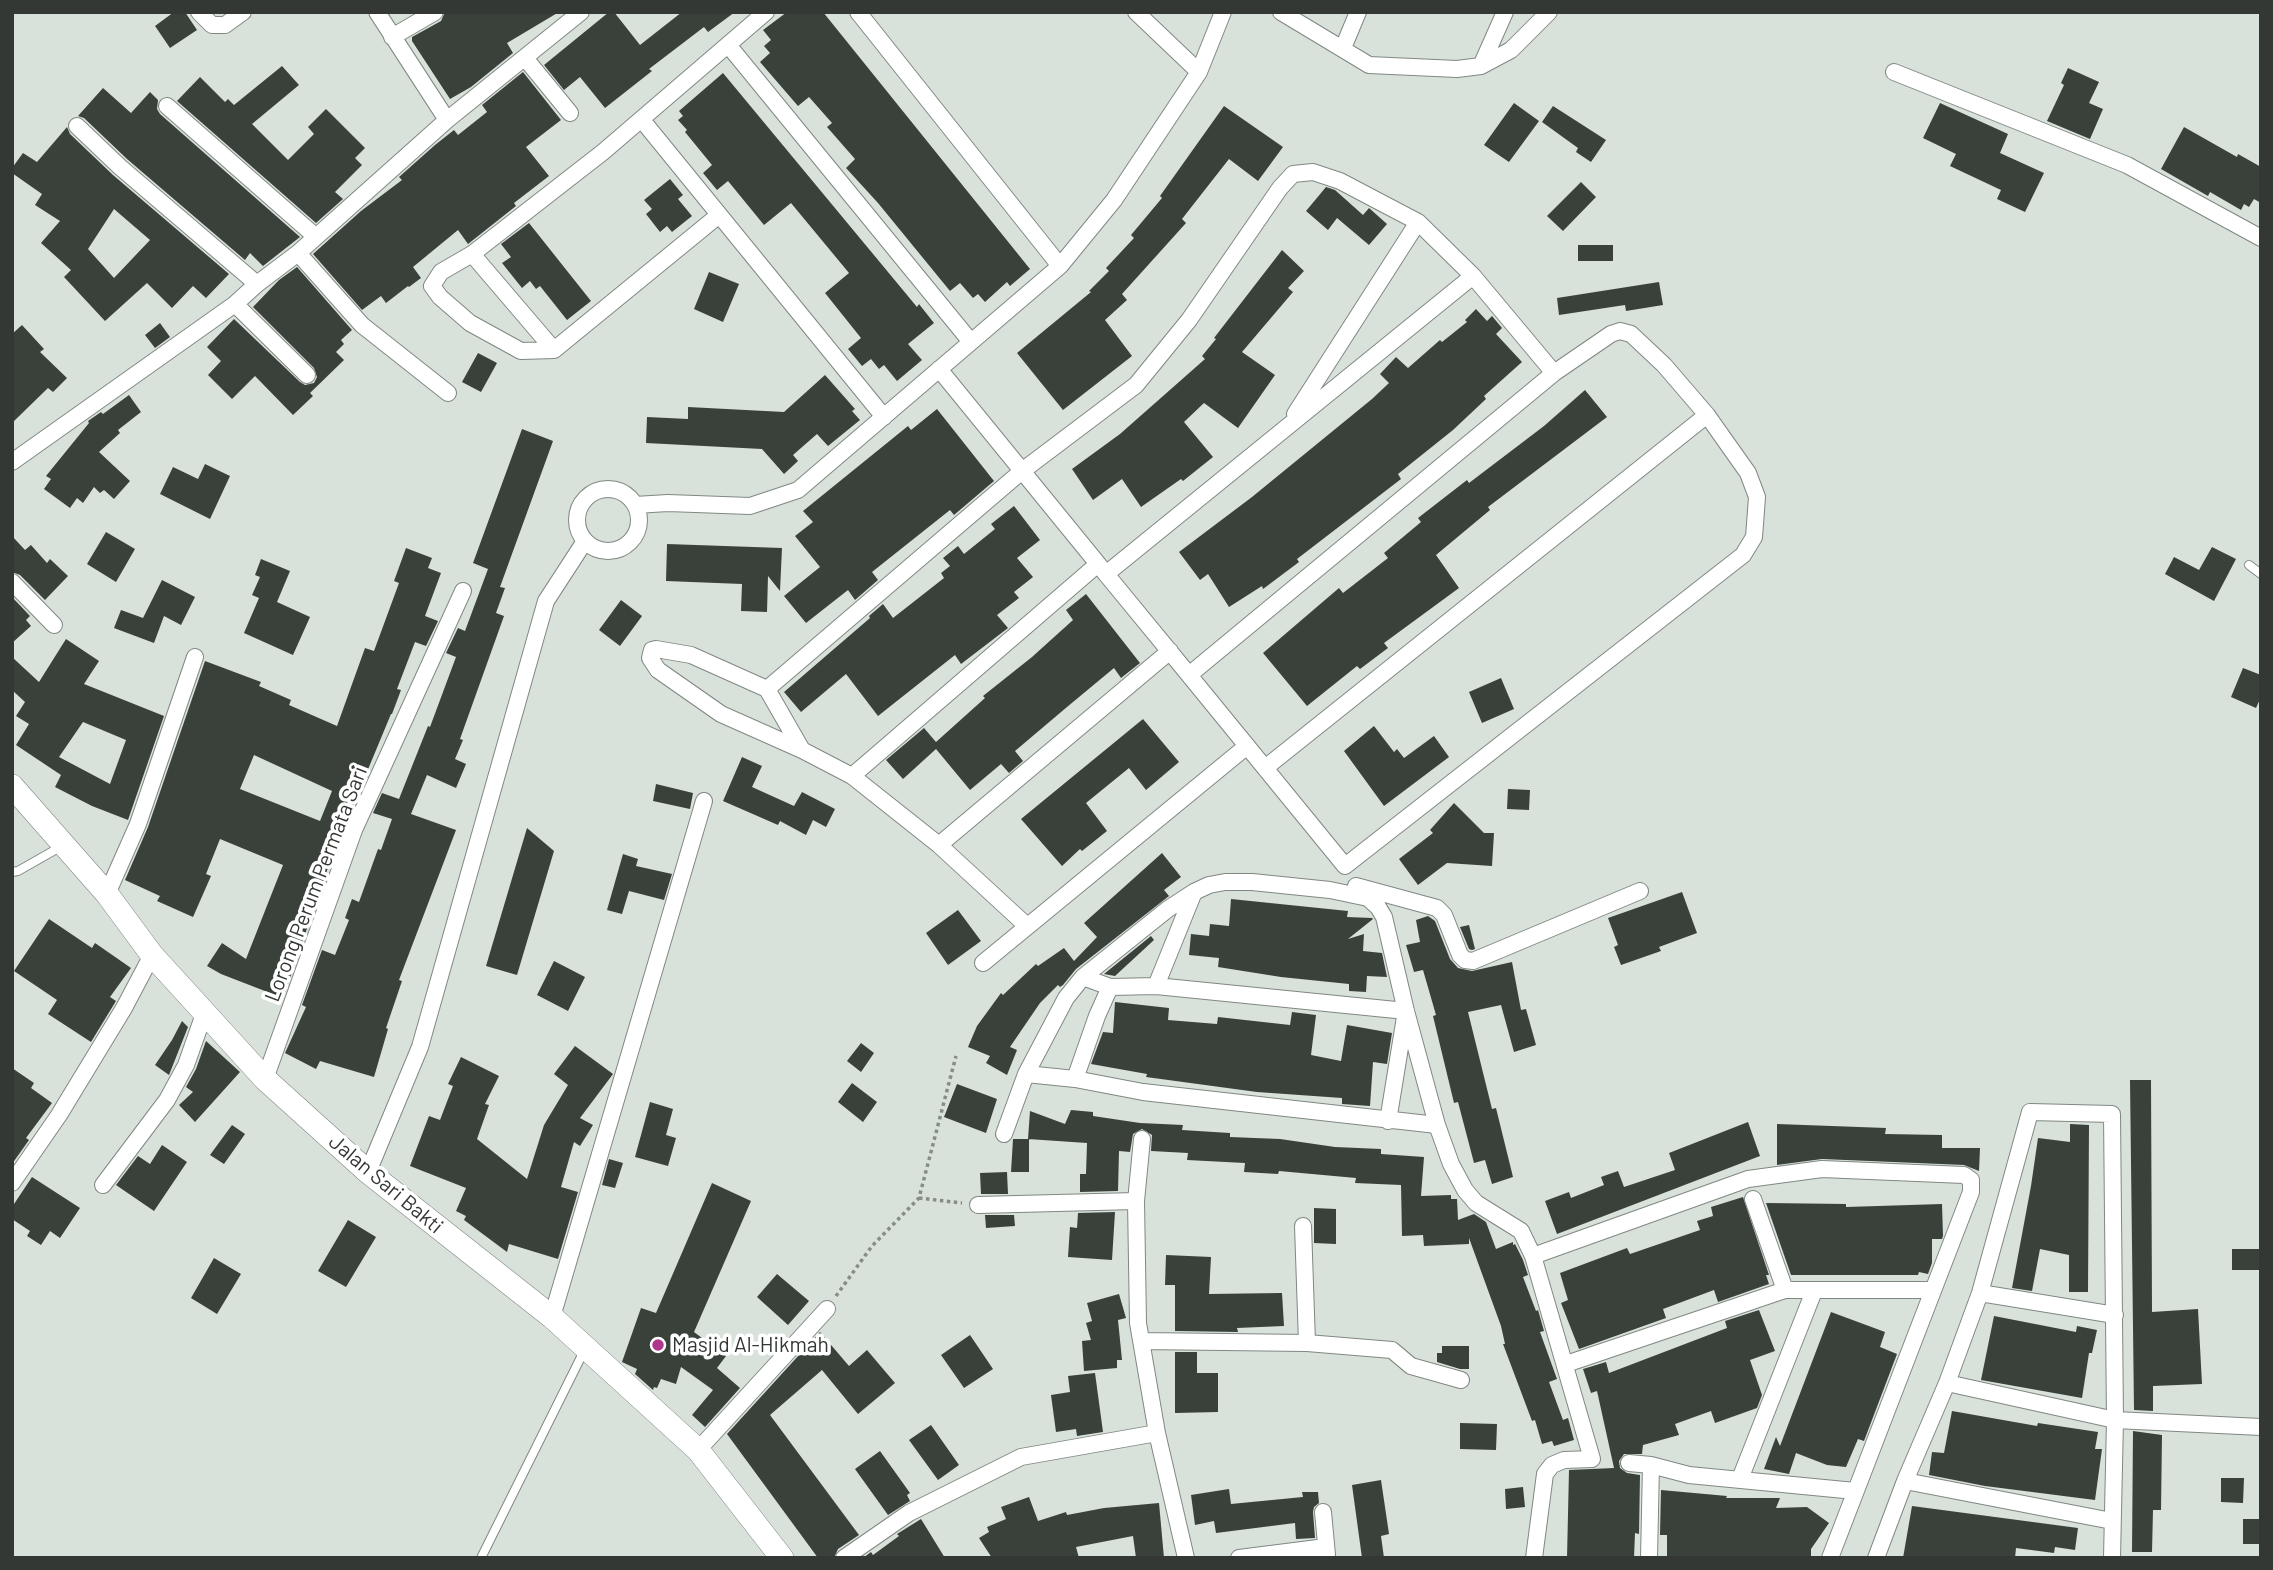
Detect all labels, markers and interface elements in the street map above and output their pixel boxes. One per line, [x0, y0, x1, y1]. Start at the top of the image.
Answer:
street label: Lorong Perum Permata Sari [259, 763, 373, 1005]
street label: Jalan Sari Bakti [324, 1129, 448, 1239]
place label: Masjid Al-Hikmah [672, 1332, 829, 1358]
marker: Masjid Al-Hikmah [650, 1337, 666, 1353]

